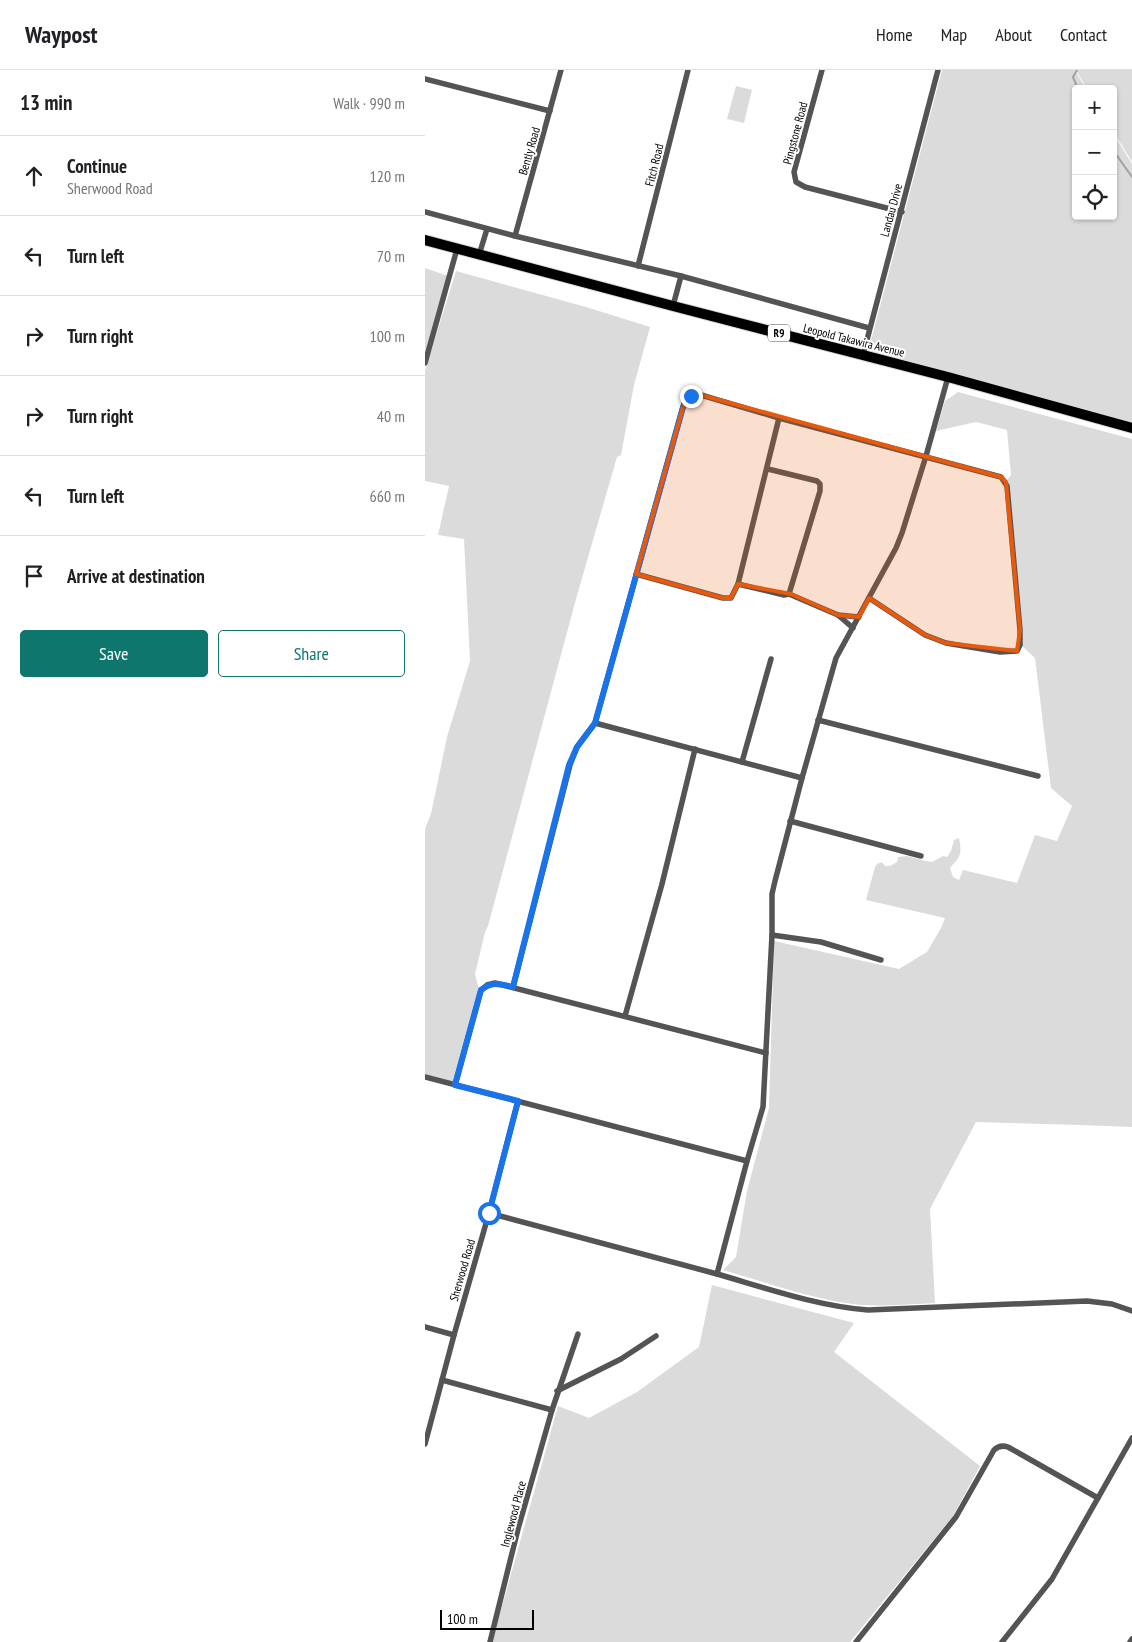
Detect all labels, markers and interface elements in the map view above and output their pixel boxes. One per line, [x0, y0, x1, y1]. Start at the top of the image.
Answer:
text: Waypost [25, 19, 98, 50]
text: Home [876, 23, 913, 46]
text: Map [941, 23, 967, 46]
text: About [995, 23, 1032, 46]
text: Contact [1060, 23, 1107, 46]
map controls [1072, 85, 1117, 220]
button: + [1072, 85, 1117, 130]
text: 13 min [20, 89, 72, 116]
text: Walk · 990 m [333, 93, 405, 113]
street label: Pingstone Road [779, 100, 811, 166]
street label: Bently Road [515, 125, 543, 177]
button: − [1072, 130, 1117, 175]
street label: Fitch Road [641, 142, 667, 188]
text: Continue [67, 154, 127, 178]
icon: ahead [20, 162, 48, 190]
text: 120 m [370, 166, 405, 186]
button: locate [1072, 175, 1117, 220]
text: Sherwood Road [67, 178, 153, 198]
street label: Landau Drive [877, 182, 905, 238]
icon: left [20, 242, 48, 270]
text: Turn left [67, 244, 124, 268]
text: 70 m [377, 246, 405, 266]
street label: Leopold Takawira Avenue [802, 320, 906, 360]
icon: right [20, 322, 48, 350]
text: Turn right [67, 324, 133, 348]
road number: R9 [768, 324, 790, 342]
text: 100 m [370, 326, 405, 346]
route end [680, 385, 703, 408]
icon: right [20, 402, 48, 430]
text: Turn right [67, 404, 133, 428]
text: 40 m [377, 406, 405, 426]
icon: left [20, 482, 48, 510]
text: Turn left [67, 484, 124, 508]
text: 660 m [370, 486, 405, 506]
icon: arrive [20, 562, 48, 590]
text: Arrive at destination [67, 564, 205, 588]
button: Save [20, 630, 208, 677]
button: Share [218, 630, 405, 677]
route start [478, 1202, 501, 1225]
street label: Sherwood Road [446, 1237, 478, 1303]
street label: Inglewood Place [497, 1479, 529, 1549]
scale bar [440, 1607, 534, 1630]
text: 100 m [447, 1610, 478, 1628]

